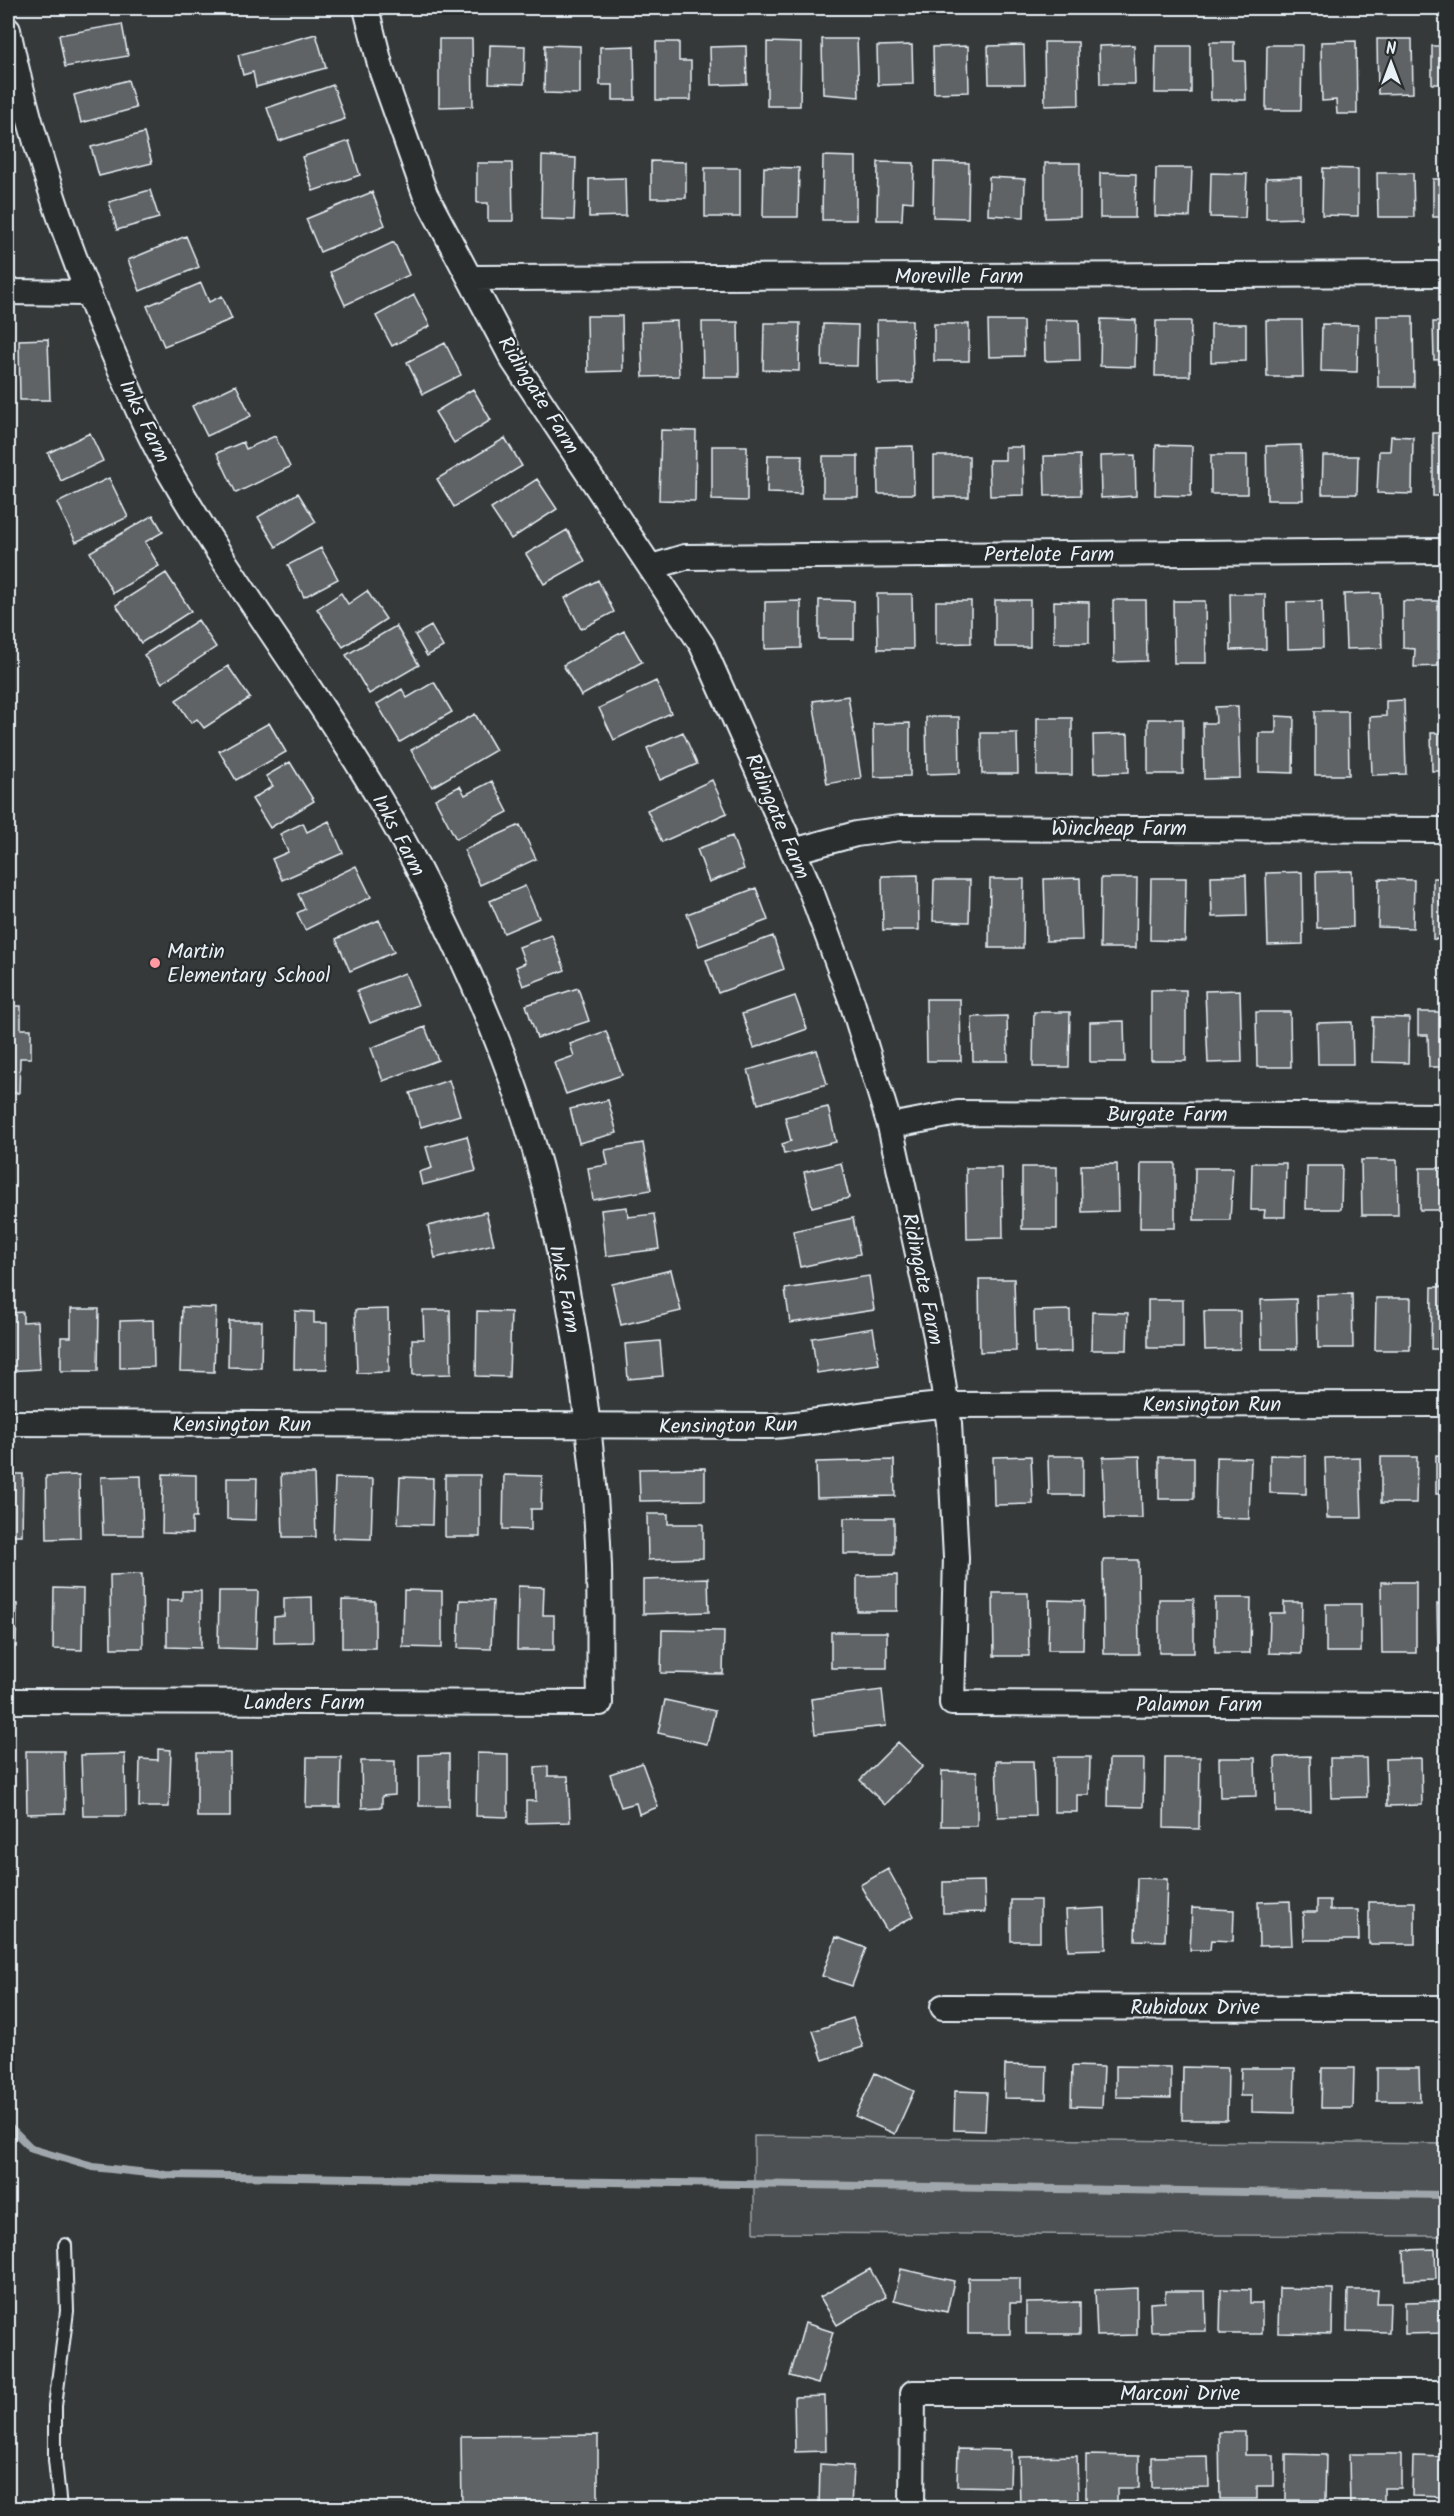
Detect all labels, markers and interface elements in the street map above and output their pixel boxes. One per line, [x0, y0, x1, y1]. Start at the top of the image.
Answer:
north arrow [1361, 33, 1421, 93]
text: N [1386, 37, 1396, 62]
street label: Moreville Farm [894, 261, 1024, 294]
street label: Ridingate Farm [488, 330, 587, 461]
street label: Inks Farm [109, 374, 178, 469]
street label: Pertelote Farm [984, 539, 1114, 572]
street label: Ridingate Farm [735, 748, 818, 885]
street label: Inks Farm [362, 788, 433, 883]
street label: Wincheap Farm [1051, 813, 1187, 846]
place label: Martin Elementary School [167, 936, 330, 993]
marker: Martin Elementary School [148, 956, 162, 970]
street label: Burgate Farm [1107, 1099, 1227, 1132]
street label: Ridingate Farm [891, 1210, 952, 1348]
street label: Inks Farm [539, 1242, 588, 1336]
street label: Kensington Run [1143, 1389, 1281, 1422]
street label: Kensington Run [173, 1409, 311, 1442]
street label: Kensington Run [658, 1409, 798, 1444]
street label: Landers Farm [243, 1687, 365, 1720]
street label: Palamon Farm [1136, 1689, 1262, 1722]
street label: Rubidoux Drive [1130, 1992, 1260, 2025]
street label: Marconi Drive [1120, 2378, 1241, 2411]

